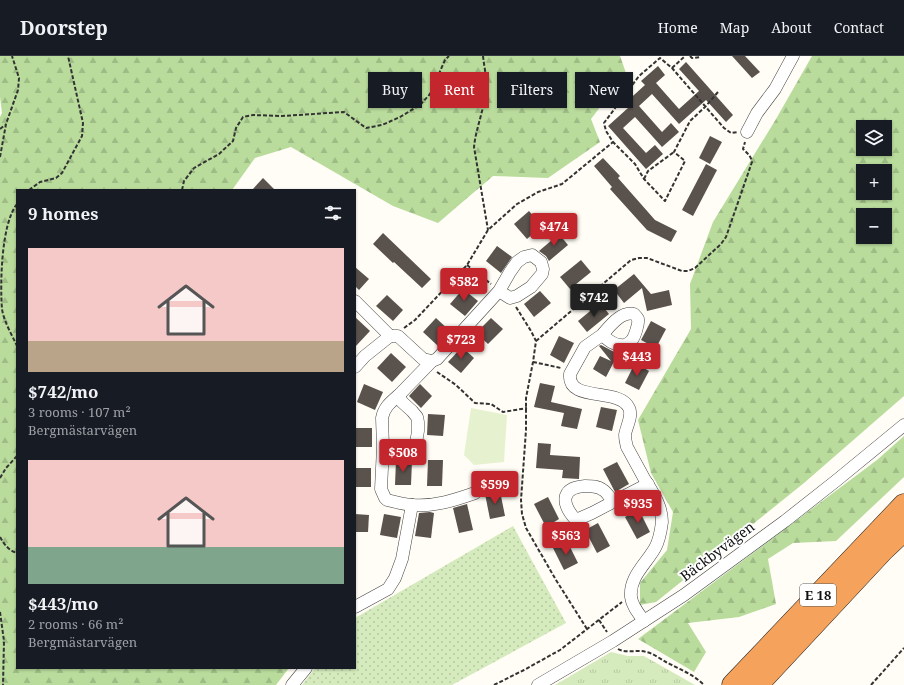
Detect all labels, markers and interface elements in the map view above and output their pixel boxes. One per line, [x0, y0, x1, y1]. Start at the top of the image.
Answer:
text: Doorstep [20, 15, 108, 41]
text: Home [658, 18, 698, 37]
text: Map [720, 18, 749, 37]
text: About [771, 18, 812, 37]
text: Contact [834, 18, 884, 37]
chip: Buy [368, 72, 422, 108]
chip: Rent [430, 72, 489, 108]
chip: Filters [497, 72, 567, 108]
chip: New [575, 72, 633, 108]
map controls [856, 120, 892, 244]
button: layers [856, 120, 892, 156]
button: + [856, 164, 892, 200]
text: 9 homes [28, 202, 98, 225]
icon: filters [322, 202, 344, 224]
button: − [856, 208, 892, 244]
pin: $474 [530, 213, 578, 247]
text: $474 [539, 217, 569, 235]
pin: $582 [440, 268, 488, 302]
text: $582 [449, 272, 479, 290]
icon: home [150, 274, 222, 346]
pin: $742 [570, 284, 618, 318]
text: $742 [579, 288, 609, 306]
pin: $723 [437, 326, 485, 360]
text: $723 [446, 330, 476, 348]
pin: $443 [613, 343, 661, 377]
text: $443 [622, 347, 652, 365]
text: $742/mo [28, 380, 99, 403]
text: 3 rooms · 107 m² [28, 403, 131, 421]
text: Bergmästarvägen [28, 421, 137, 439]
pin: $508 [379, 439, 427, 473]
text: $508 [388, 443, 418, 461]
pin: $599 [471, 471, 519, 505]
text: $599 [480, 475, 510, 493]
icon: home [150, 486, 222, 558]
pin: $935 [614, 490, 662, 524]
text: $935 [623, 494, 653, 512]
street label: Bäckbyvägen [676, 517, 758, 585]
pin: $563 [542, 522, 590, 556]
text: $563 [551, 526, 581, 544]
road number: E 18 [800, 584, 836, 606]
text: $443/mo [28, 592, 99, 615]
text: 2 rooms · 66 m² [28, 615, 123, 633]
text: Bergmästarvägen [28, 633, 137, 651]

